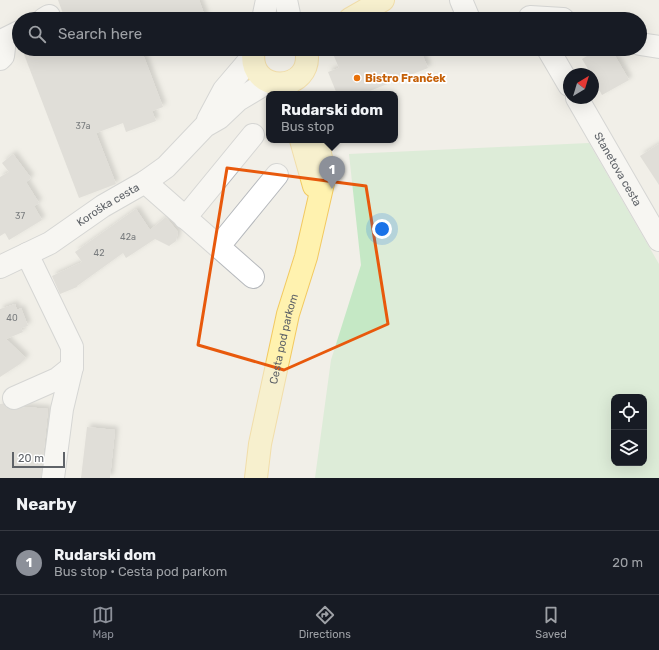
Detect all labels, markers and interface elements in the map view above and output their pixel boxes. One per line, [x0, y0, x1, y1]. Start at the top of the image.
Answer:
search box [12, 12, 647, 56]
icon: search [26, 23, 48, 45]
text: Search here [58, 25, 142, 43]
north arrow [563, 68, 599, 104]
place label: Bistro Franček [365, 72, 446, 85]
marker: Bistro Franček [352, 73, 362, 83]
popup [266, 91, 398, 143]
text: Rudarski dom [281, 101, 383, 119]
text: Bus stop [281, 119, 334, 134]
house number: 37a [76, 121, 91, 131]
street label: Stanetova cesta [591, 130, 644, 209]
pin: 1 [319, 156, 345, 189]
street label: Koroška cesta [74, 181, 142, 229]
house number: 37 [15, 211, 25, 221]
your location [372, 219, 392, 239]
house number: 42a [120, 232, 136, 242]
house number: 42 [94, 248, 104, 258]
street label: Cesta pod parkom [267, 292, 301, 385]
house number: 40 [6, 313, 18, 323]
map controls [611, 394, 647, 466]
button: locate [611, 394, 647, 430]
button: layers [611, 430, 647, 466]
scale bar [12, 450, 65, 469]
text: 20 m [18, 452, 44, 465]
text: Nearby [16, 494, 77, 514]
text: Rudarski dom [54, 546, 156, 564]
text: 1 [26, 555, 32, 570]
text: 20 m [612, 555, 643, 570]
text: Bus stop · Cesta pod parkom [54, 564, 227, 579]
tab: Map [92, 604, 114, 641]
tab: Directions [299, 604, 351, 641]
tab: Saved [535, 604, 567, 641]

